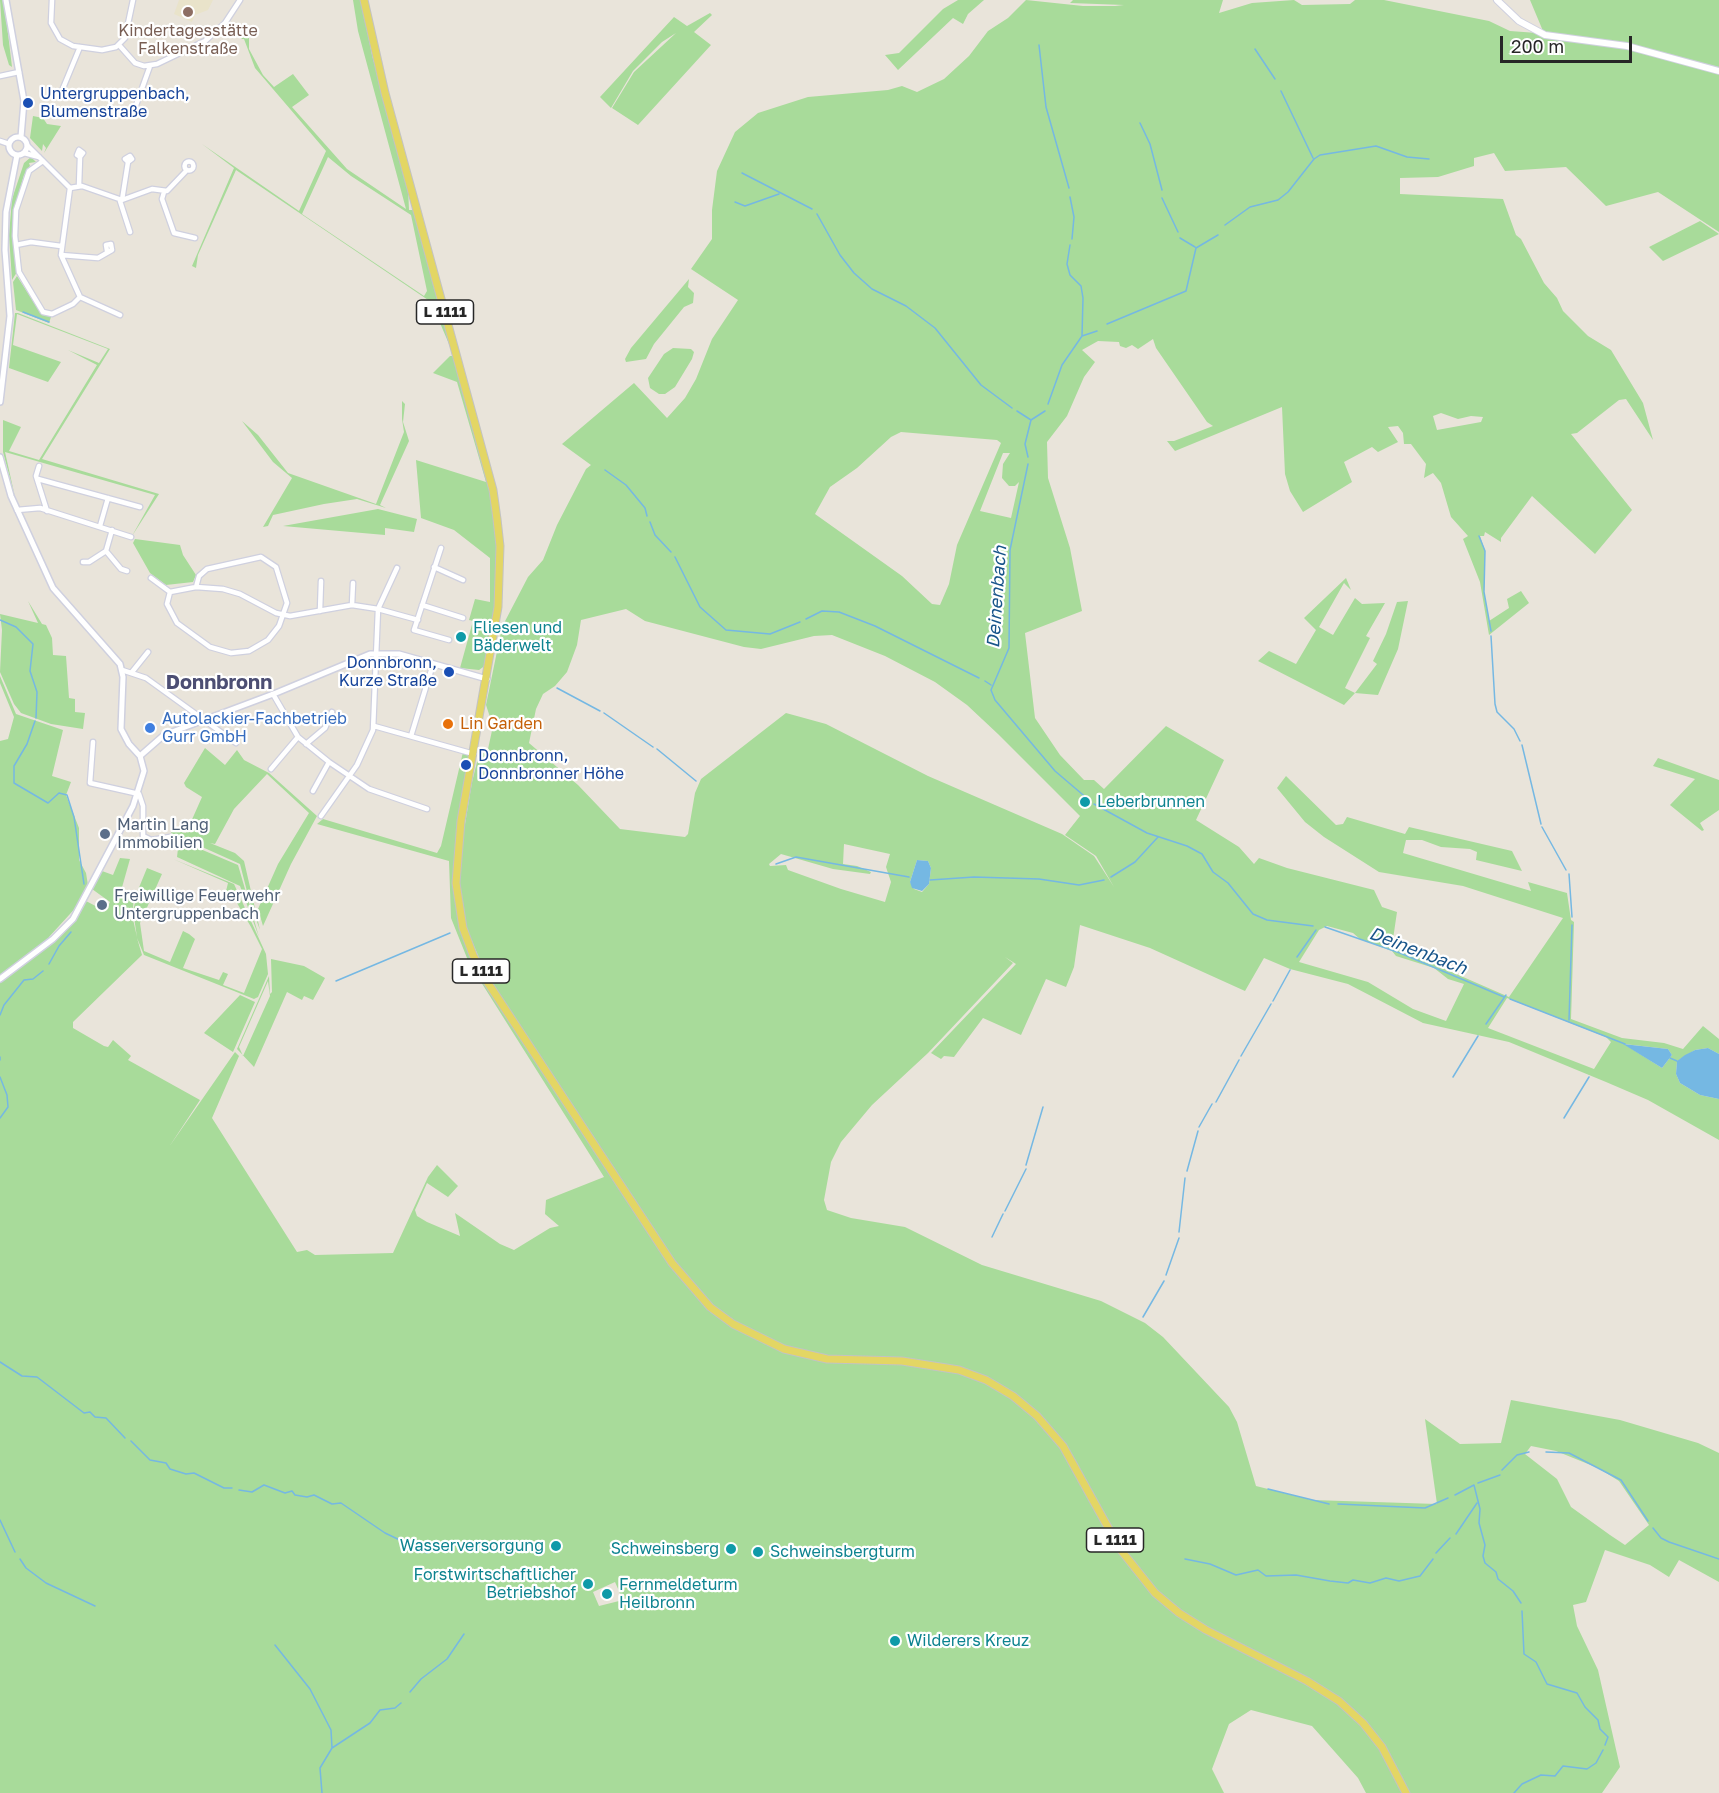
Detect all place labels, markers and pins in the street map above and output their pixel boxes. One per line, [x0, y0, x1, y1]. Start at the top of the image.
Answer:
marker: Kindertagesstätte Falkenstraße [181, 5, 195, 19]
place label: Kindertagesstätte Falkenstraße [118, 21, 258, 59]
place label: Untergruppenbach, Blumenstraße [40, 84, 190, 122]
marker: Untergruppenbach, Blumenstraße [21, 96, 35, 110]
place label: Fliesen und Bäderwelt [473, 618, 562, 656]
marker: Fliesen und Bäderwelt [454, 630, 468, 644]
place label: Donnbronn, Kurze Straße [339, 653, 437, 691]
marker: Donnbronn, Kurze Straße [442, 665, 456, 679]
place label: Autolackier-Fachbetrieb Gurr GmbH [162, 709, 347, 747]
place label: Lin Garden [460, 714, 543, 734]
marker: Lin Garden [441, 717, 455, 731]
marker: Autolackier-Fachbetrieb Gurr GmbH [143, 721, 157, 735]
place label: Donnbronn, Donnbronner Höhe [478, 746, 624, 784]
marker: Donnbronn, Donnbronner Höhe [459, 758, 473, 772]
place label: Leberbrunnen [1097, 792, 1205, 812]
marker: Leberbrunnen [1078, 795, 1092, 809]
place label: Martin Lang Immobilien [117, 815, 209, 853]
marker: Martin Lang Immobilien [98, 827, 112, 841]
place label: Freiwillige Feuerwehr Untergruppenbach [114, 886, 280, 924]
marker: Freiwillige Feuerwehr Untergruppenbach [95, 898, 109, 912]
place label: Wasserversorgung [400, 1536, 544, 1556]
marker: Wasserversorgung [549, 1539, 563, 1553]
place label: Schweinsberg [611, 1539, 719, 1559]
marker: Schweinsberg [724, 1542, 738, 1556]
place label: Schweinsbergturm [770, 1542, 915, 1562]
marker: Schweinsbergturm [751, 1545, 765, 1559]
place label: Forstwirtschaftlicher Betriebshof [414, 1565, 576, 1603]
place label: Fernmeldeturm Heilbronn [619, 1575, 738, 1613]
marker: Forstwirtschaftlicher Betriebshof [581, 1577, 595, 1591]
marker: Fernmeldeturm Heilbronn [600, 1587, 614, 1601]
place label: Wilderers Kreuz [907, 1631, 1029, 1651]
marker: Wilderers Kreuz [888, 1634, 902, 1648]

